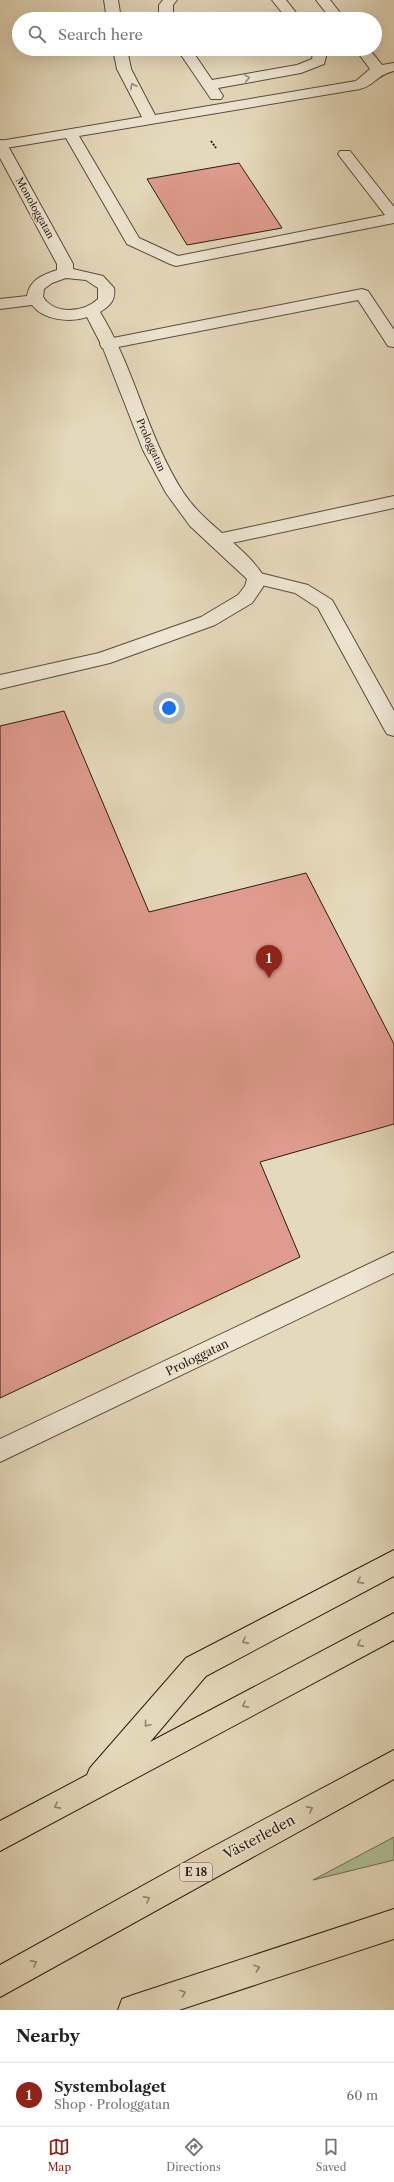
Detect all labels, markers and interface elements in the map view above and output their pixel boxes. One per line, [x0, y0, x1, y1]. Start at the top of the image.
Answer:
search box [12, 12, 382, 56]
icon: search [26, 23, 48, 45]
text: Search here [58, 25, 143, 44]
one-way arrow [244, 74, 250, 83]
one-way arrow [130, 83, 138, 90]
street label: Monologgatan [13, 175, 58, 242]
street label: Prologgatan [134, 416, 169, 474]
your location [159, 698, 179, 718]
pin: 1 [256, 945, 282, 978]
street label: Prologgatan [163, 1335, 231, 1379]
one-way arrow [356, 1576, 364, 1583]
one-way arrow [241, 1637, 249, 1644]
one-way arrow [356, 1639, 364, 1647]
one-way arrow [242, 1701, 249, 1708]
one-way arrow [144, 1719, 151, 1726]
one-way arrow [54, 1801, 61, 1809]
one-way arrow [306, 1807, 313, 1814]
street label: Västerleden [219, 1811, 298, 1864]
road number: E 18 [180, 1863, 212, 1881]
one-way arrow [143, 1897, 150, 1904]
one-way arrow [30, 1961, 37, 1968]
one-way arrow [253, 1965, 260, 1973]
one-way arrow [179, 1989, 186, 1998]
text: Nearby [16, 2026, 80, 2046]
text: Systembolaget [54, 2077, 166, 2096]
text: 1 [26, 2087, 32, 2103]
text: 60 m [347, 2087, 378, 2103]
text: Shop · Prologgatan [54, 2096, 170, 2112]
tab: Map [48, 2136, 71, 2174]
tab: Directions [166, 2136, 221, 2174]
tab: Saved [316, 2136, 346, 2174]

